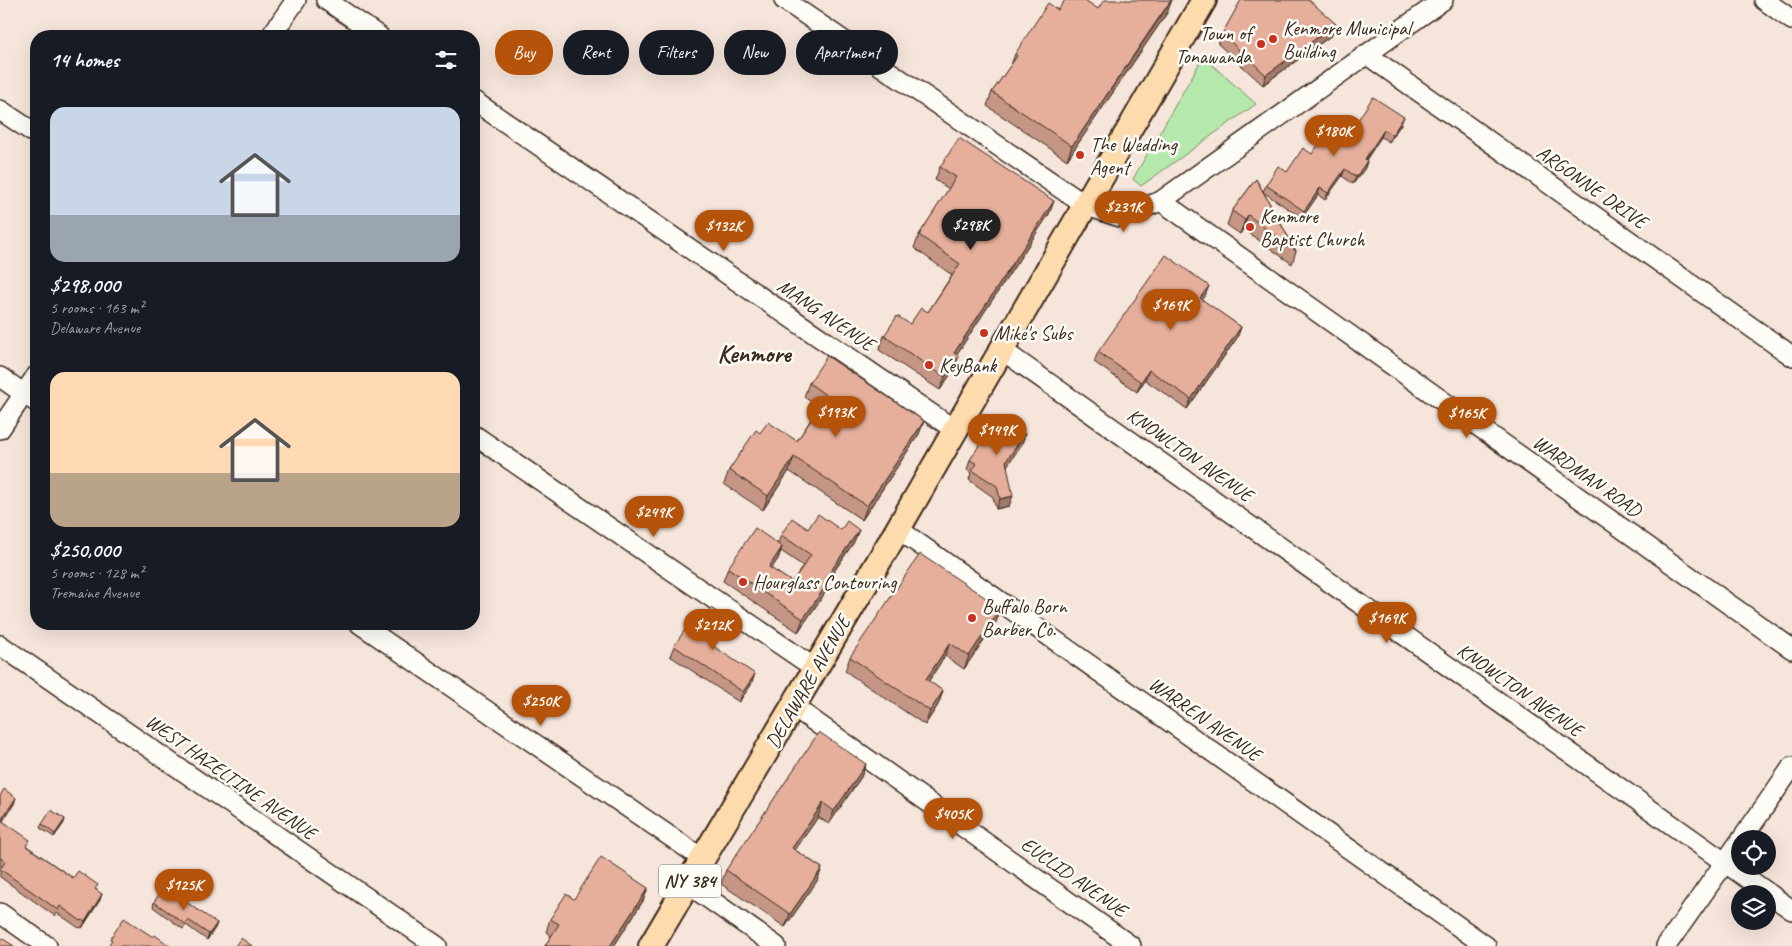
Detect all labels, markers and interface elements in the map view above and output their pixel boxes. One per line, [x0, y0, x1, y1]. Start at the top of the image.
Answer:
place label: Kenmore Municipal Building [1283, 16, 1414, 64]
place label: Town of Tonawanda [1175, 21, 1256, 69]
chip: Buy [495, 30, 553, 75]
chip: Rent [563, 30, 629, 75]
chip: Filters [639, 30, 714, 75]
chip: New [724, 30, 786, 75]
chip: Apartment [796, 30, 898, 75]
marker: Kenmore Municipal Building [1267, 33, 1279, 45]
marker: Town of Tonawanda [1255, 38, 1267, 50]
icon: filters [432, 46, 460, 74]
text: 14 homes [50, 47, 119, 73]
pin: $180K [1299, 114, 1369, 157]
text: $180K [1316, 121, 1352, 141]
place label: The Wedding Agent [1090, 132, 1179, 180]
icon: home [210, 140, 300, 230]
street label: ARGONNE DRIVE [1532, 140, 1655, 236]
marker: The Wedding Agent [1074, 149, 1086, 161]
pin: $231K [1089, 190, 1159, 233]
text: $231K [1106, 197, 1142, 217]
place label: Kenmore Baptist Church [1260, 204, 1366, 252]
pin: $298K [936, 208, 1006, 251]
pin: $132K [689, 210, 759, 252]
text: $298K [953, 215, 989, 235]
text: $132K [706, 216, 742, 236]
marker: Kenmore Baptist Church [1244, 221, 1256, 233]
text: $298,000 [50, 272, 120, 298]
street label: MANG AVENUE [773, 273, 882, 358]
pin: $169K [1136, 288, 1206, 331]
text: $169K [1152, 295, 1190, 315]
text: 5 rooms · 163 m² [50, 298, 144, 318]
text: Delaware Avenue [50, 318, 140, 338]
place label: Mike's Subs [994, 321, 1075, 346]
marker: Mike's Subs [978, 327, 990, 339]
district label: Kenmore [717, 338, 792, 370]
place label: KeyBank [939, 353, 998, 378]
marker: KeyBank [923, 359, 935, 371]
pin: $193K [801, 396, 871, 438]
pin: $165K [1432, 396, 1502, 439]
text: $193K [818, 402, 854, 422]
street label: KNOWLTON AVENUE [1122, 402, 1260, 509]
text: $165K [1448, 403, 1486, 423]
icon: home [210, 405, 300, 495]
pin: $149K [962, 414, 1032, 456]
text: $149K [979, 420, 1015, 440]
street label: WARDMAN ROAD [1528, 429, 1647, 523]
pin: $249K [619, 496, 689, 538]
text: $249K [636, 502, 672, 522]
text: $250,000 [50, 537, 120, 563]
text: 5 rooms · 128 m² [50, 563, 144, 583]
place label: Hourglass Contouring [753, 570, 898, 595]
marker: Hourglass Contouring [737, 576, 749, 588]
text: Tremaine Avenue [50, 583, 139, 603]
place label: Buffalo Born Barber Co. [982, 594, 1068, 642]
pin: $169K [1352, 602, 1422, 644]
pin: $212K [678, 608, 748, 651]
text: $169K [1368, 608, 1406, 628]
street label: DELAWARE AVENUE [760, 609, 858, 753]
marker: Buffalo Born Barber Co. [966, 612, 978, 624]
text: $212K [695, 615, 731, 635]
street label: KNOWLTON AVENUE [1452, 637, 1590, 744]
street label: WARREN AVENUE [1144, 671, 1268, 769]
pin: $250K [506, 684, 576, 727]
text: $250K [523, 691, 559, 711]
street label: WEST HAZELTINE AVENUE [141, 709, 324, 847]
pin: $405K [918, 798, 988, 840]
text: $405K [935, 804, 971, 824]
map controls [1731, 830, 1776, 930]
button: locate [1731, 830, 1776, 875]
street label: EUCLID AVENUE [1016, 831, 1134, 924]
road number: NY 384 [659, 864, 721, 898]
pin: $125K [149, 868, 219, 911]
text: $125K [166, 875, 202, 895]
button: layers [1731, 885, 1776, 930]

